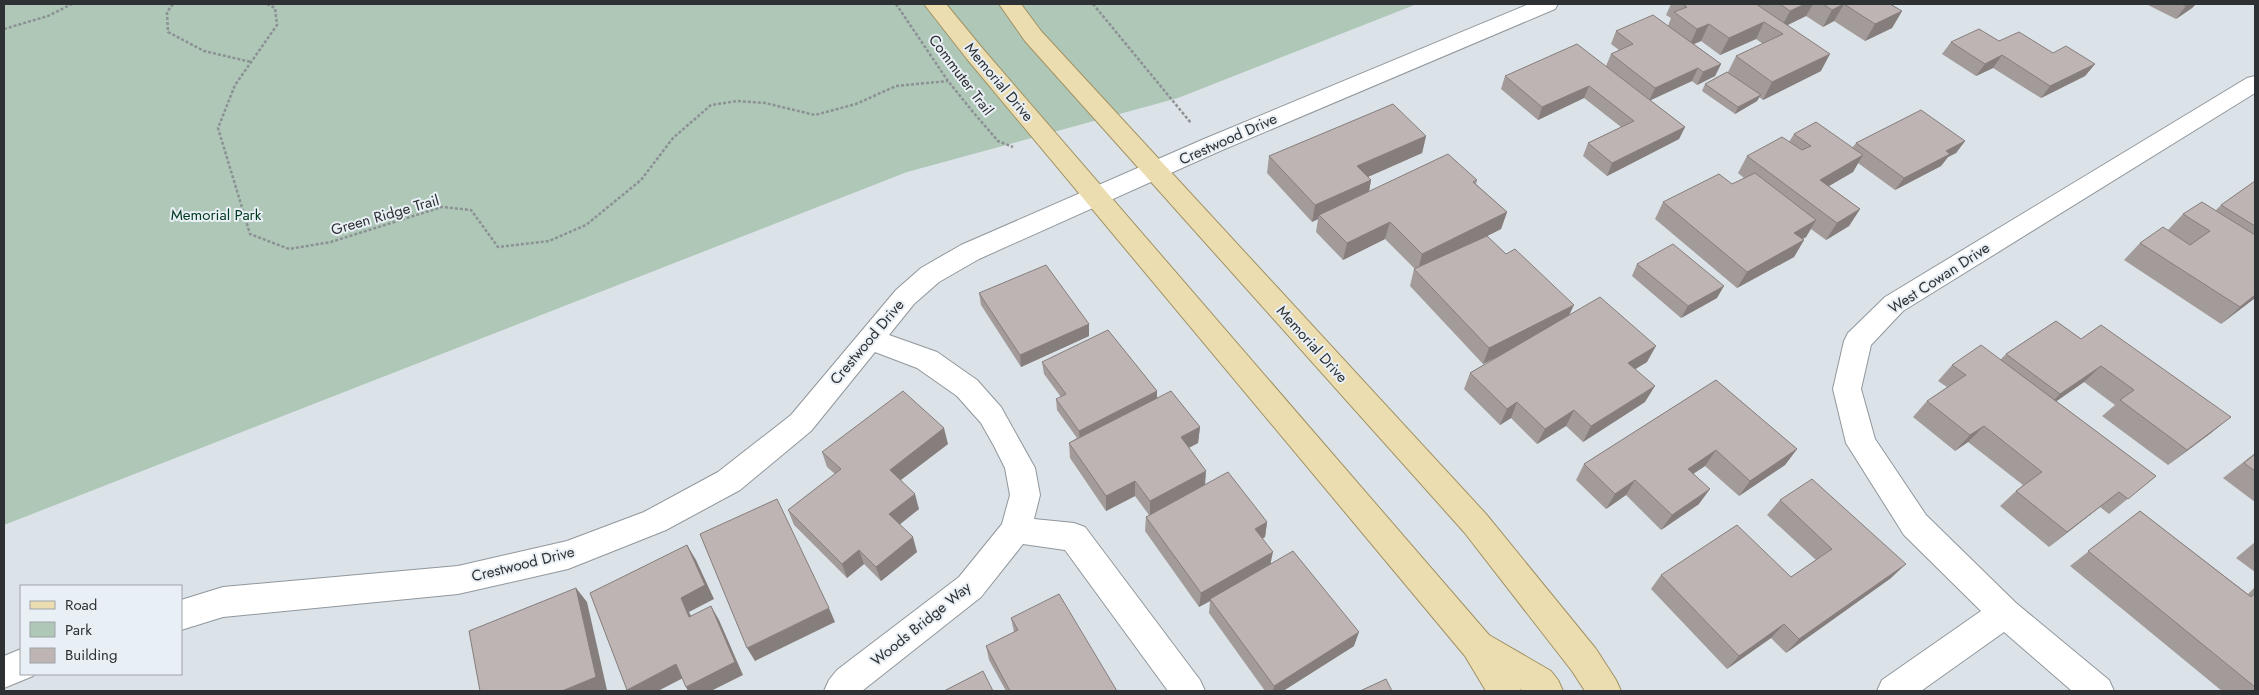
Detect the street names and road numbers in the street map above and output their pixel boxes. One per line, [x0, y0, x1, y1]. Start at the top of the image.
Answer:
street label: Commuter Trail [923, 30, 999, 120]
street label: Memorial Drive [959, 38, 1039, 127]
street label: Crestwood Drive [1175, 107, 1281, 170]
street label: Green Ridge Trail [328, 189, 442, 241]
street label: West Cowan Drive [1884, 237, 1994, 319]
street label: Crestwood Drive [825, 294, 909, 389]
street label: Memorial Drive [1271, 300, 1353, 388]
street label: Crestwood Drive [469, 541, 577, 587]
street label: Woods Bridge Way [866, 577, 976, 671]

